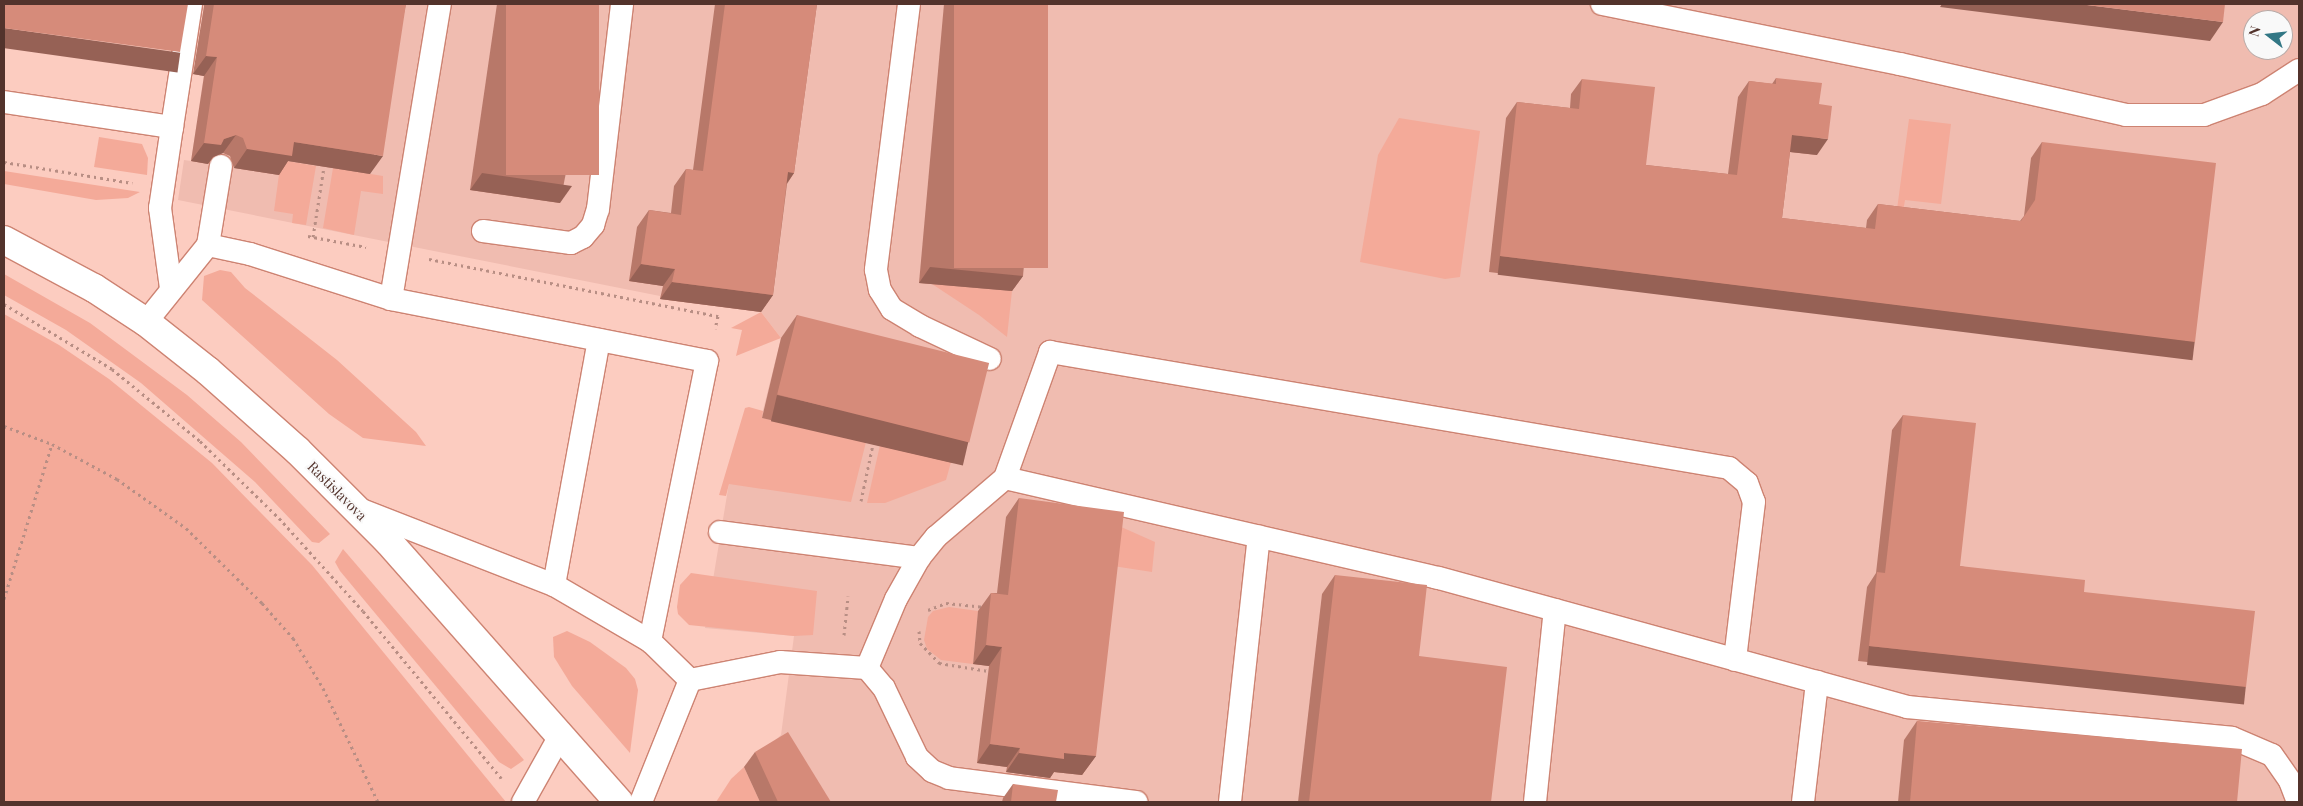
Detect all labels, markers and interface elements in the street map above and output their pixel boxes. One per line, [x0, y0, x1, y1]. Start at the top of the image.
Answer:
north arrow [2243, 10, 2293, 60]
text: N [2244, 24, 2265, 38]
street label: Rastislavova [304, 458, 370, 524]

